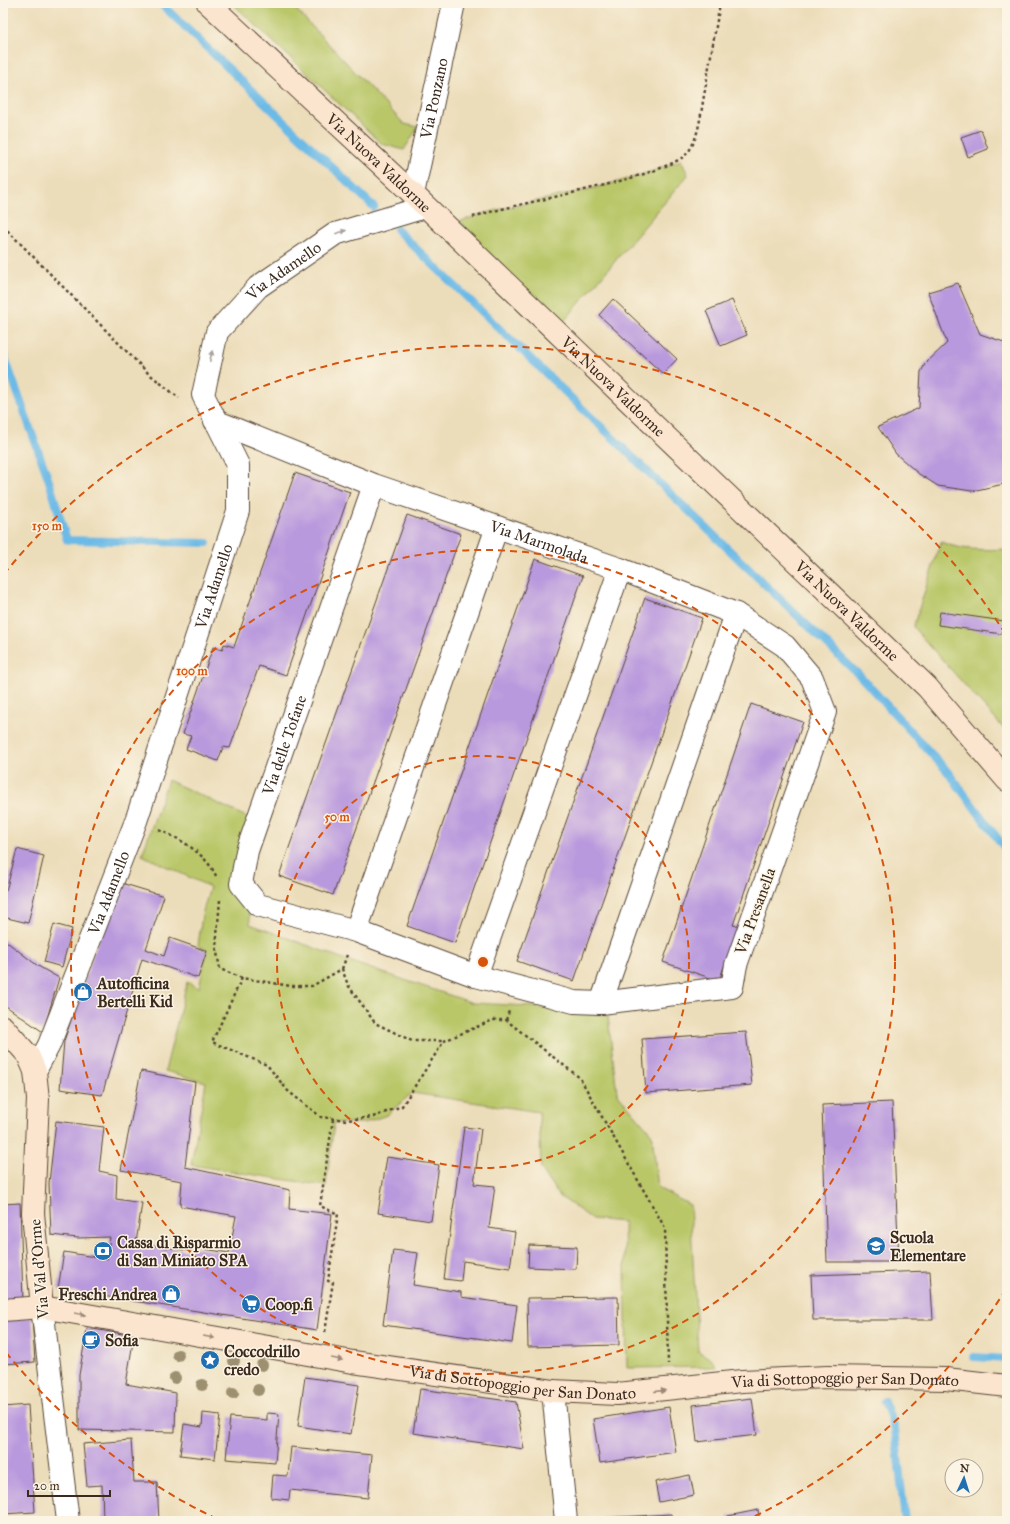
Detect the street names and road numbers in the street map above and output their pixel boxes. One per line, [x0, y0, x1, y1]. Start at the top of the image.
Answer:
street label: Via Ponzano [415, 56, 452, 141]
street label: Via Nuova Valdorme [322, 108, 436, 216]
street label: Via Adamello [241, 237, 325, 304]
street label: Via Nuova Valdorme [557, 331, 670, 441]
street label: Via Marmolada [487, 516, 591, 567]
street label: Via Adamello [190, 541, 236, 632]
street label: Via Nuova Valdorme [791, 556, 903, 665]
street label: Via delle Tofane [257, 692, 310, 798]
street label: Via Adamello [83, 848, 133, 938]
street label: Via Presanella [730, 865, 780, 958]
street label: Via Val d'Orme [25, 1218, 53, 1321]
street label: Via di Sottopoggio per San Donato [407, 1361, 637, 1404]
street label: Via di Sottopoggio per San Donato [729, 1367, 960, 1392]

